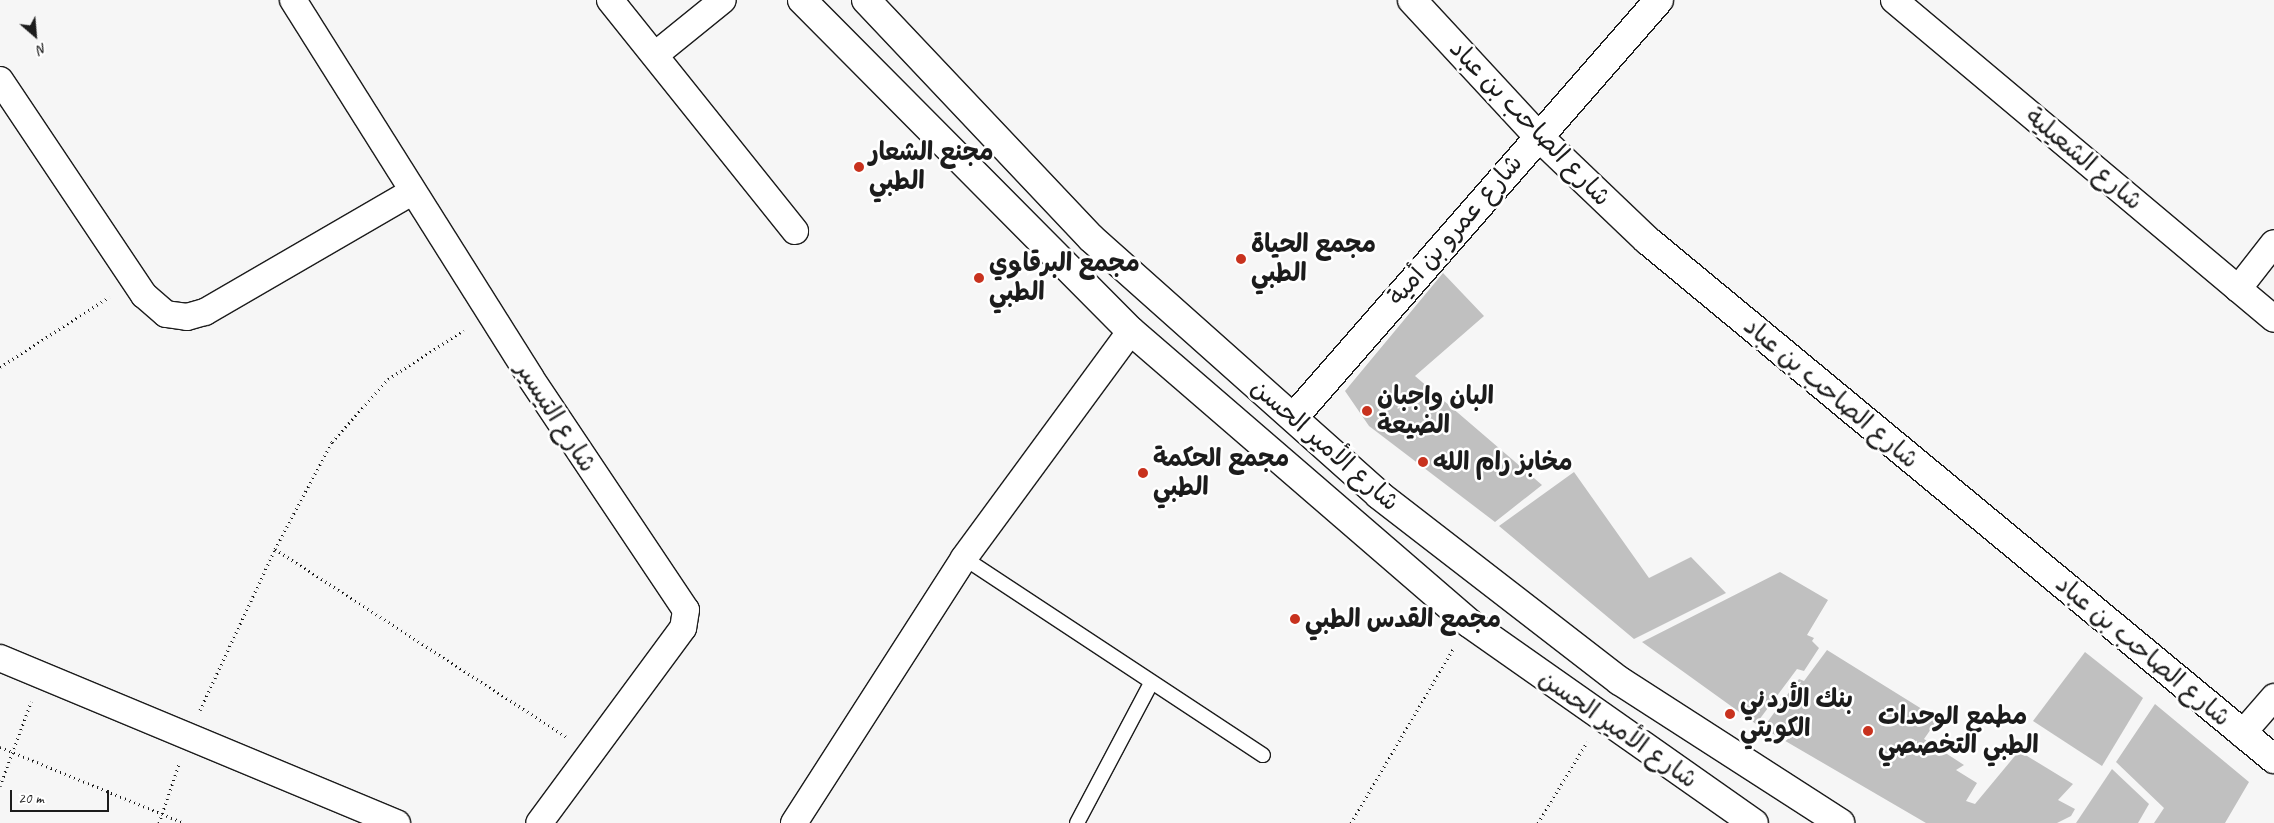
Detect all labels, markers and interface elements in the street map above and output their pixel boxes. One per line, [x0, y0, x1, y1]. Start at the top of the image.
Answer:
north arrow [10, 10, 60, 60]
street label: شارع الصاحب بن عباد [1443, 34, 1617, 212]
text: N [34, 39, 50, 58]
street label: شارع الشعيلية [2019, 101, 2149, 217]
place label: مجنع الشعار الطبي [869, 138, 994, 197]
street label: شارع عمرو بن أمية [1381, 148, 1529, 312]
marker: مجنع الشعار الطبي [853, 161, 865, 173]
place label: مجمع الحياة الطبي [1251, 230, 1376, 289]
place label: مجمع البرقاوي الطبي [989, 249, 1140, 308]
marker: مجمع الحياة الطبي [1235, 253, 1247, 265]
marker: مجمع البرقاوي الطبي [973, 272, 985, 284]
street label: شارع الصاحب بن عباد [1737, 311, 1925, 475]
street label: شارع التيسير [509, 356, 603, 478]
street label: شارع الأمير الحسن [1245, 373, 1405, 517]
place label: البان واجبان الضيعة [1377, 382, 1494, 441]
marker: البان واجبان الضيعة [1361, 405, 1373, 417]
place label: مجمع الحكمة الطبي [1153, 444, 1289, 503]
place label: مخابز رام الله [1433, 447, 1573, 477]
marker: مخابز رام الله [1417, 456, 1429, 468]
marker: مجمع الحكمة الطبي [1137, 467, 1149, 479]
street label: شارع الصاحب بن عباد [2049, 569, 2237, 733]
place label: مجمع القدس الطبي [1305, 604, 1501, 634]
marker: مجمع القدس الطبي [1289, 613, 1301, 625]
street label: شارع الأمير الحسن [1533, 663, 1703, 795]
place label: بنك الأردني الكويتي [1740, 685, 1853, 744]
place label: مطمع الوحدات الطبي التخصصي [1878, 702, 2039, 761]
marker: بنك الأردني الكويتي [1724, 708, 1736, 720]
marker: مطمع الوحدات الطبي التخصصي [1862, 725, 1874, 737]
scale bar [12, 780, 111, 812]
text: 20 m [18, 789, 44, 808]

